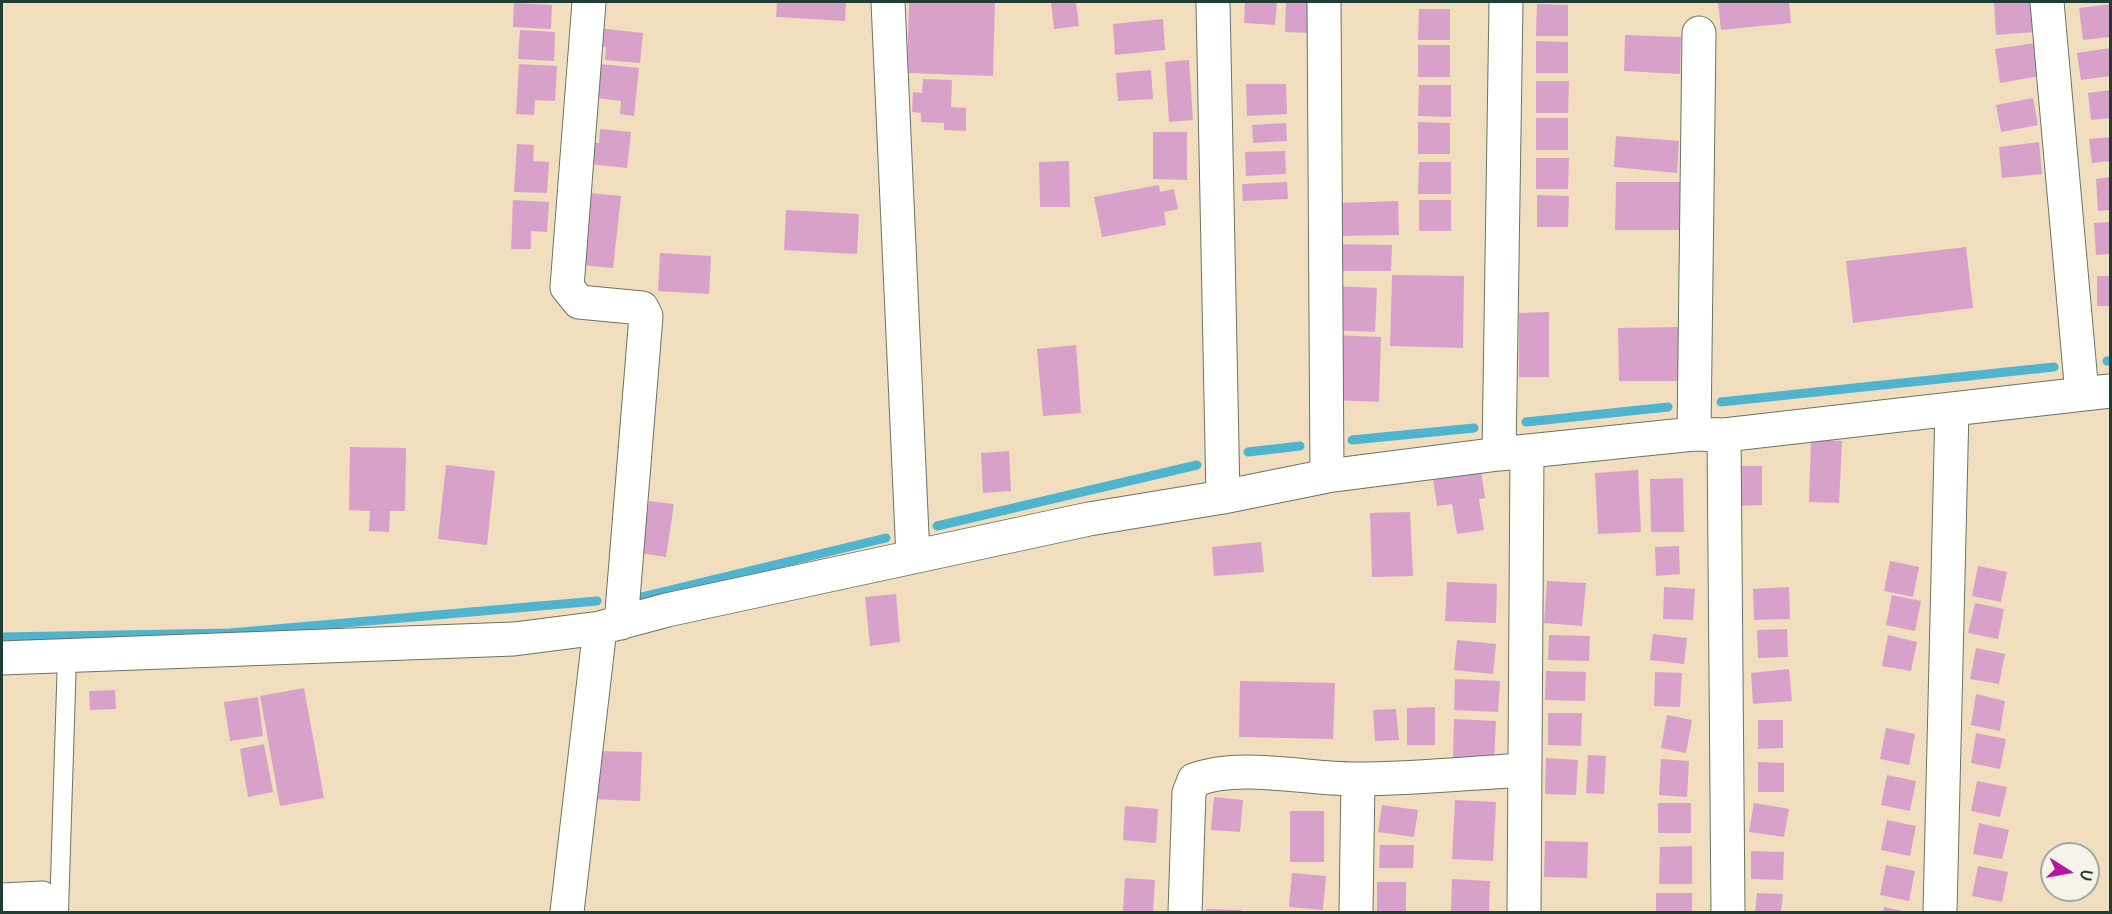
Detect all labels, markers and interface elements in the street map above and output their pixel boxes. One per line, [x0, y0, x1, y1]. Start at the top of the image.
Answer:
north arrow [2040, 842, 2100, 902]
text: U [2075, 868, 2097, 882]

